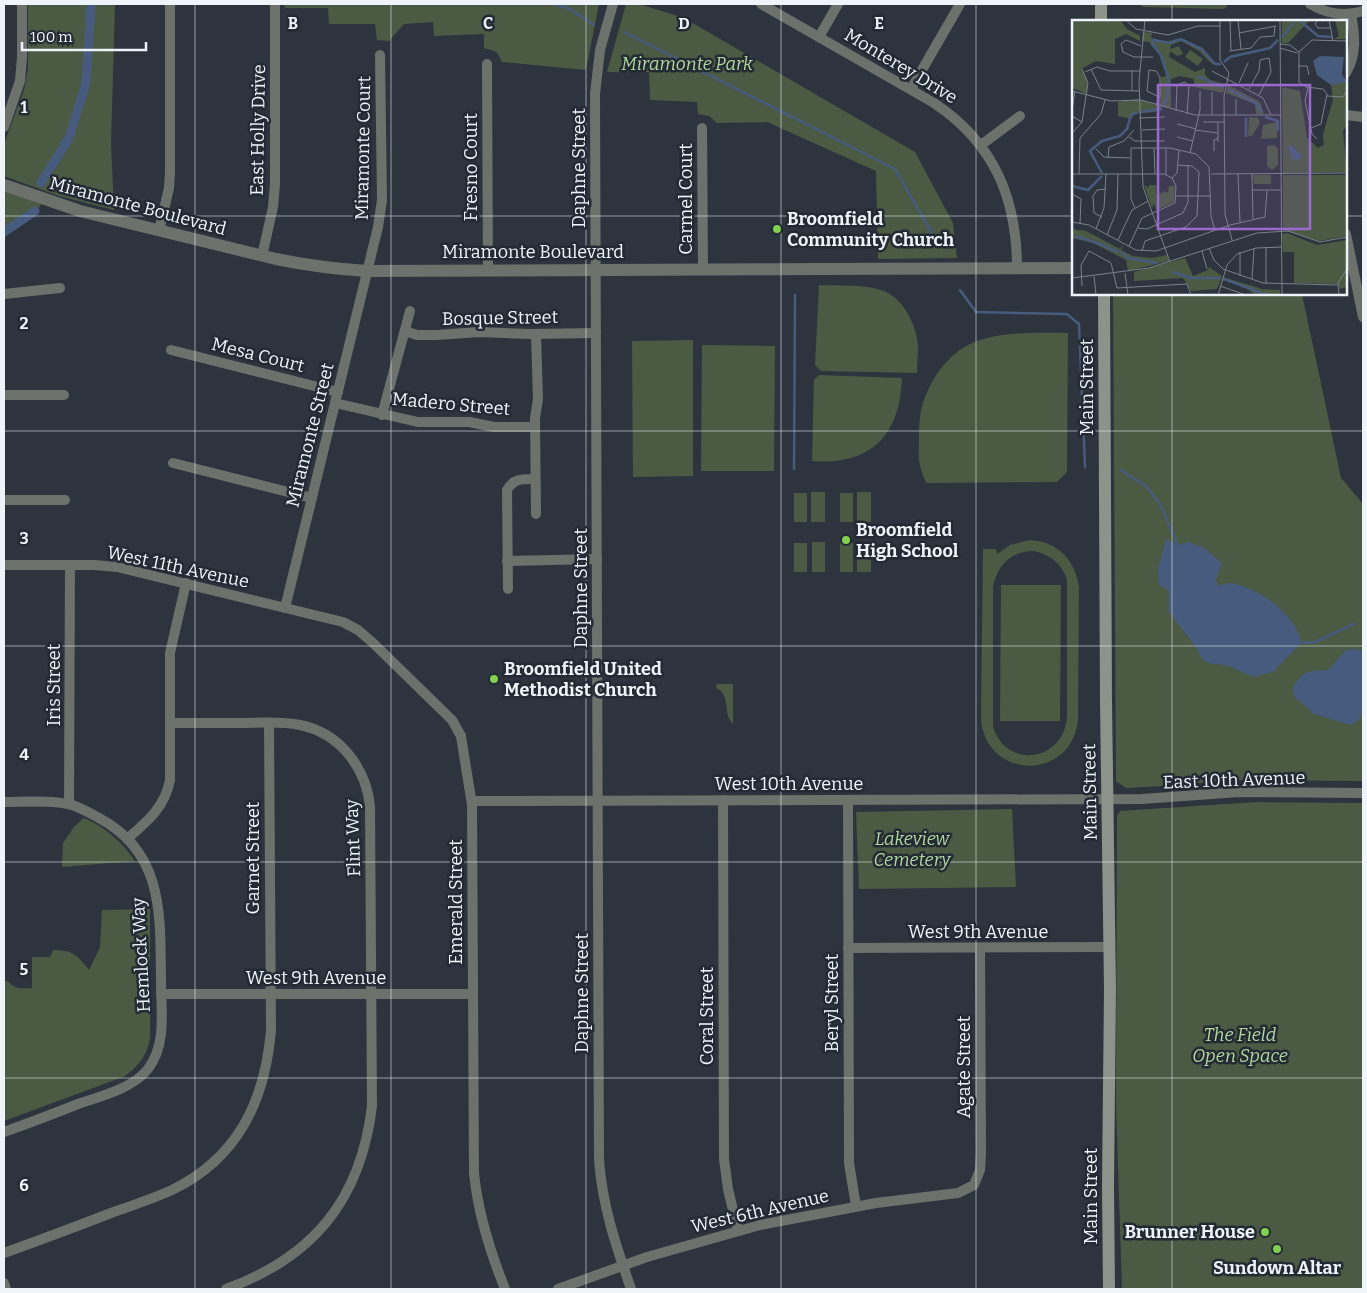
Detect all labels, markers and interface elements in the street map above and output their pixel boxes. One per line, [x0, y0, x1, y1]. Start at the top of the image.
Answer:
text: B [288, 14, 298, 33]
text: C [483, 14, 493, 33]
text: D [678, 14, 690, 33]
text: E [874, 14, 884, 33]
scale bar [22, 20, 146, 52]
inset map [1072, 20, 1347, 295]
street label: Monterey Drive [840, 24, 962, 108]
text: 100 m [30, 28, 73, 46]
park label: Miramonte Park [621, 53, 753, 75]
street label: East Holly Drive [246, 64, 270, 196]
street label: Miramonte Court [351, 75, 375, 220]
text: 1 [21, 98, 28, 117]
street label: Daphne Street [568, 108, 590, 228]
street label: Fresno Court [460, 112, 482, 221]
street label: Carmel Court [675, 143, 697, 255]
street label: Miramonte Boulevard [47, 172, 229, 240]
place label: Broomfield Community Church [787, 208, 955, 251]
marker: Broomfield Community Church [771, 223, 783, 235]
street label: Miramonte Boulevard [442, 241, 624, 263]
street label: Bosque Street [442, 306, 559, 330]
text: 2 [19, 314, 29, 333]
street label: Mesa Court [209, 333, 307, 377]
street label: Main Street [1076, 338, 1098, 435]
street label: Miramonte Street [281, 360, 339, 510]
street label: Madero Street [391, 388, 511, 420]
place label: Broomfield High School [856, 519, 959, 562]
street label: Daphne Street [570, 528, 592, 648]
text: 3 [19, 529, 29, 548]
marker: Broomfield High School [840, 534, 852, 546]
street label: West 11th Avenue [105, 541, 251, 593]
street label: Iris Street [43, 643, 65, 726]
place label: Broomfield United Methodist Church [504, 658, 662, 701]
marker: Broomfield United Methodist Church [488, 673, 500, 685]
street label: Main Street [1078, 743, 1102, 841]
text: 4 [19, 745, 29, 764]
street label: East 10th Avenue [1162, 767, 1306, 793]
street label: West 10th Avenue [715, 773, 863, 795]
street label: Flint Way [341, 798, 365, 877]
street label: Garnet Street [242, 801, 264, 914]
park label: Lakeview Cemetery [874, 828, 951, 871]
street label: Emerald Street [445, 839, 467, 965]
street label: Hemlock Way [127, 897, 155, 1013]
street label: West 9th Avenue [908, 921, 1048, 943]
street label: Daphne Street [571, 933, 593, 1053]
street label: Beryl Street [821, 953, 843, 1052]
text: 5 [20, 960, 29, 979]
street label: Coral Street [696, 966, 718, 1065]
street label: West 9th Avenue [246, 967, 386, 989]
street label: Agate Street [953, 1015, 975, 1118]
park label: The Field Open Space [1192, 1024, 1288, 1067]
street label: Main Street [1080, 1147, 1102, 1244]
text: 6 [19, 1176, 29, 1195]
street label: West 6th Avenue [689, 1184, 831, 1238]
place label: Brunner House [1124, 1221, 1255, 1243]
marker: Brunner House [1259, 1226, 1271, 1238]
marker: Sundown Altar [1271, 1243, 1283, 1255]
place label: Sundown Altar [1213, 1257, 1342, 1279]

